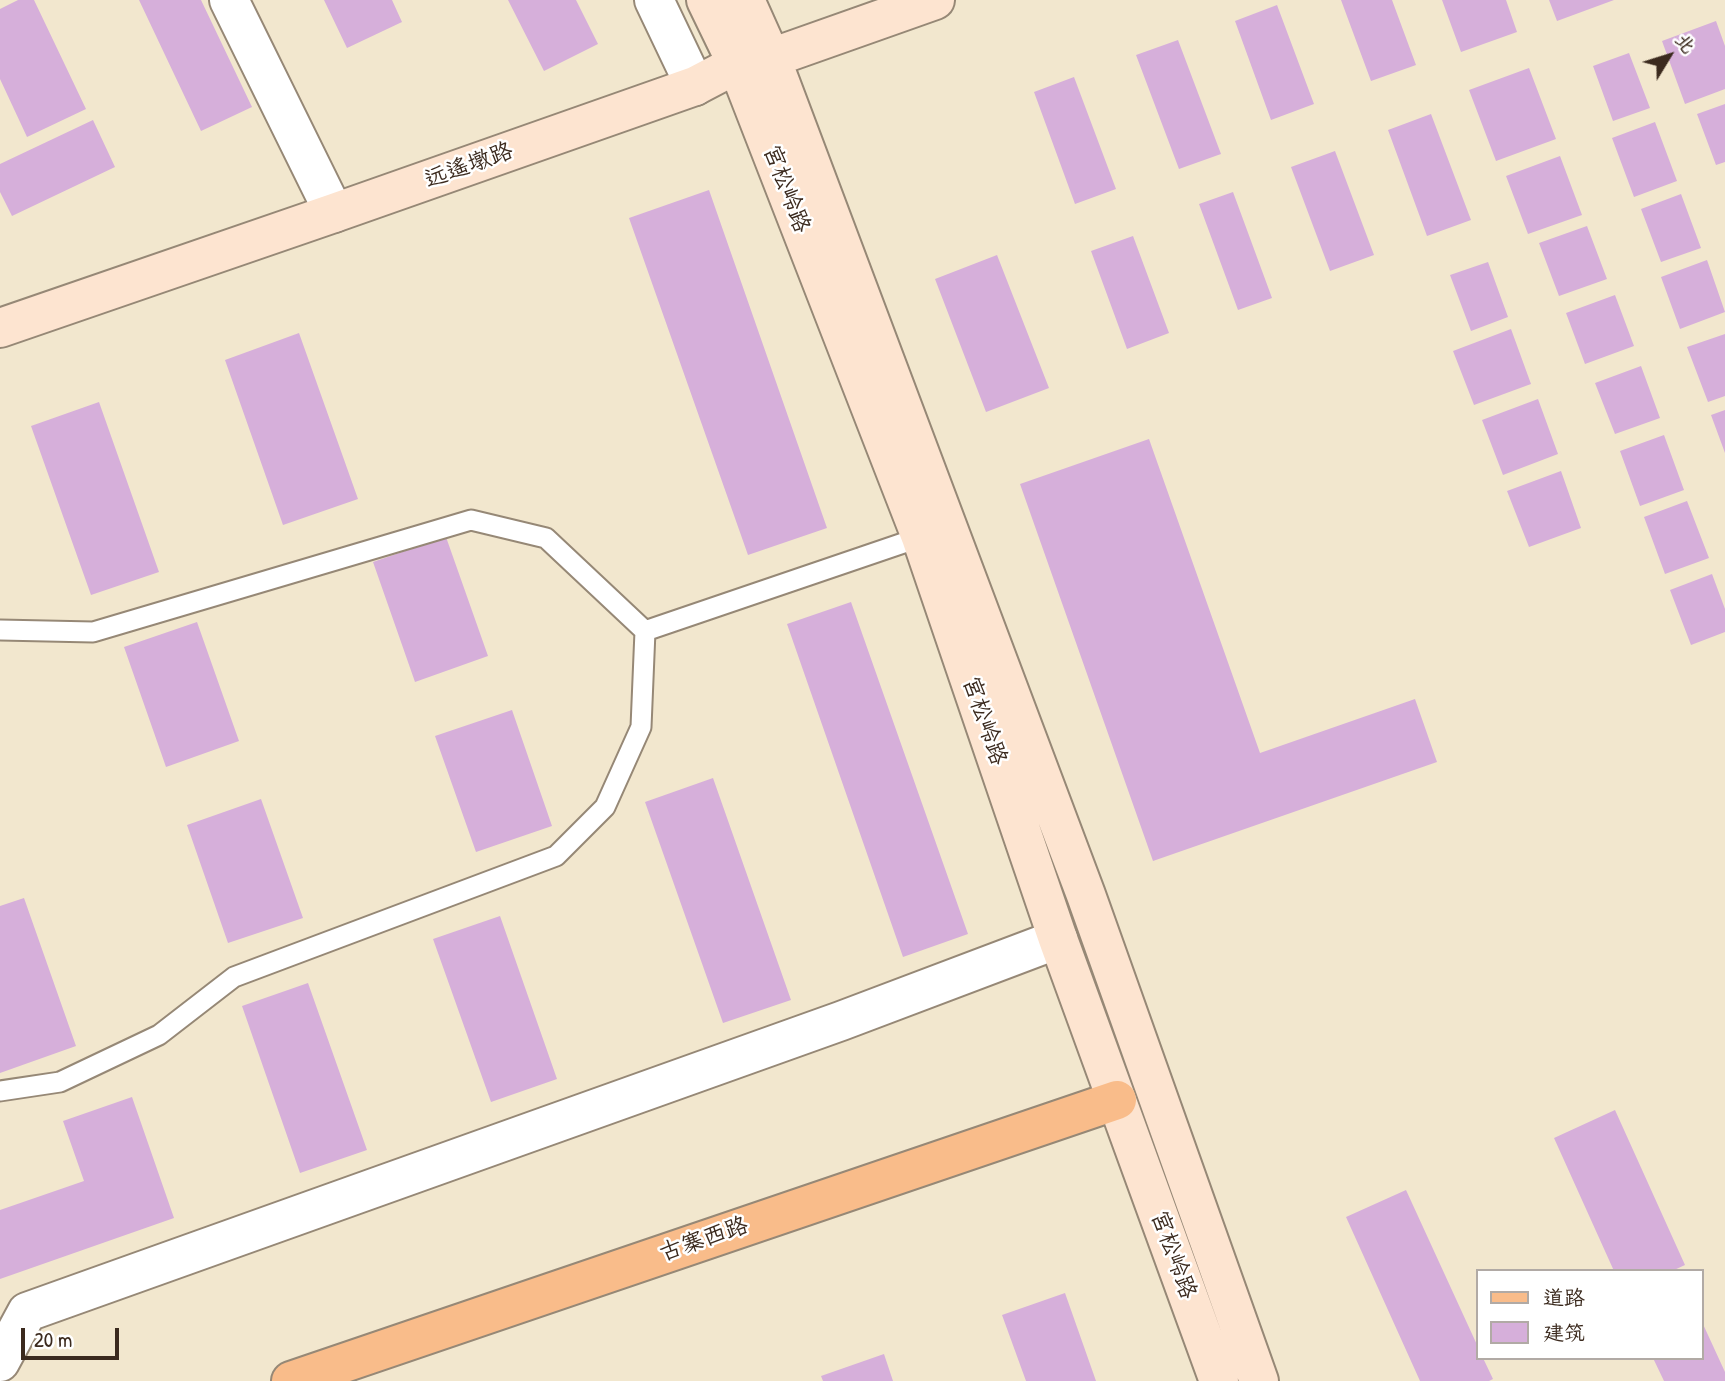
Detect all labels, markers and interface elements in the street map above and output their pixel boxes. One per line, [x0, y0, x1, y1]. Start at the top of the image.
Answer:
north arrow [1634, 21, 1704, 91]
text: 北 [1669, 28, 1702, 59]
street label: 远遥墩路 [421, 137, 517, 195]
street label: 宫松岭路 [757, 141, 815, 237]
street label: 宫松岭路 [956, 673, 1012, 769]
street label: 宫松岭路 [1144, 1207, 1202, 1303]
street label: 古寨西路 [656, 1212, 752, 1268]
legend [1476, 1269, 1704, 1360]
text: 道路 [1543, 1283, 1585, 1312]
scale bar [24, 1314, 122, 1358]
text: 建筑 [1543, 1318, 1585, 1347]
text: 20 m [34, 1325, 72, 1354]

